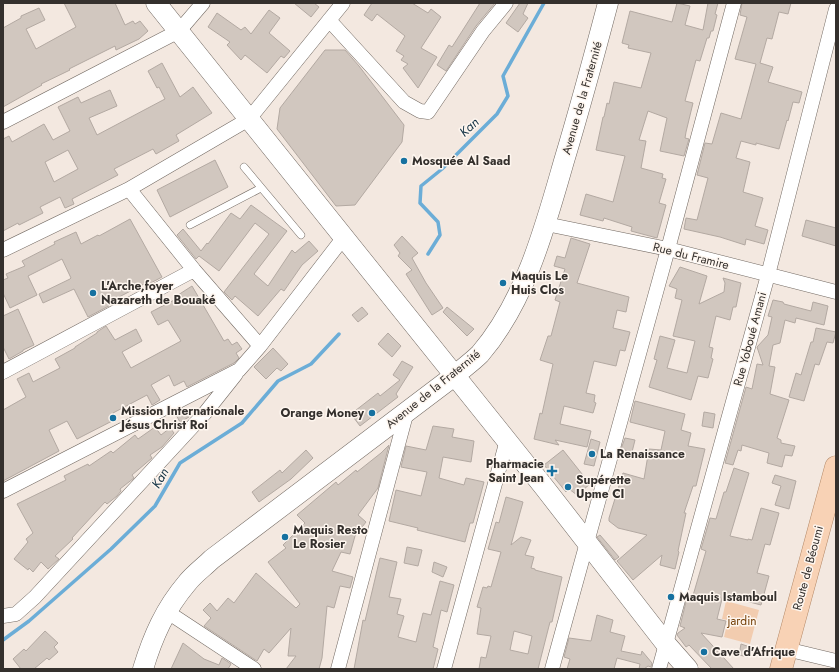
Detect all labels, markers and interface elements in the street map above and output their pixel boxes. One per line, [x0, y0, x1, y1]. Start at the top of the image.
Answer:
street label: Avenue de la Fraternité [557, 39, 607, 157]
water label: Kan [455, 113, 483, 141]
place label: Mosquée Al Saad [412, 152, 510, 170]
marker: Mosquée Al Saad [399, 156, 409, 166]
street label: Rue du Framire [651, 238, 731, 274]
place label: Maquis Le Huis Clos [511, 267, 568, 299]
place label: L'Arche,foyer Nazareth de Bouaké [101, 277, 216, 309]
marker: Maquis Le Huis Clos [498, 278, 508, 288]
marker: L'Arche,foyer Nazareth de Bouaké [88, 288, 98, 298]
street label: Rue Yoboué Amani [729, 290, 771, 388]
street label: Avenue de la Fraternité [382, 345, 484, 433]
place label: Mission Internationale Jésus Christ Roi [119, 402, 244, 434]
place label: Orange Money [280, 404, 365, 422]
marker: Orange Money [367, 408, 377, 418]
marker: Mission Internationale Jésus Christ Roi [108, 413, 118, 423]
place label: La Renaissance [600, 445, 685, 463]
marker: La Renaissance [587, 449, 597, 459]
place label: Pharmacie Saint Jean [486, 455, 544, 487]
water label: Kan [147, 464, 174, 492]
marker: Pharmacie Saint Jean [547, 466, 557, 476]
place label: Supérette Upme CI [576, 471, 631, 503]
marker: Supérette Upme CI [563, 482, 573, 492]
place label: Maquis Resto Le Rosier [293, 521, 368, 553]
street label: Route de Béoumi [788, 524, 828, 612]
marker: Maquis Resto Le Rosier [280, 532, 290, 542]
place label: Maquis Istamboul [679, 588, 777, 606]
marker: Maquis Istamboul [666, 592, 676, 602]
park label: jardin [726, 612, 757, 630]
place label: Cave d'Afrique [712, 643, 795, 661]
marker: Cave d'Afrique [699, 647, 709, 657]

